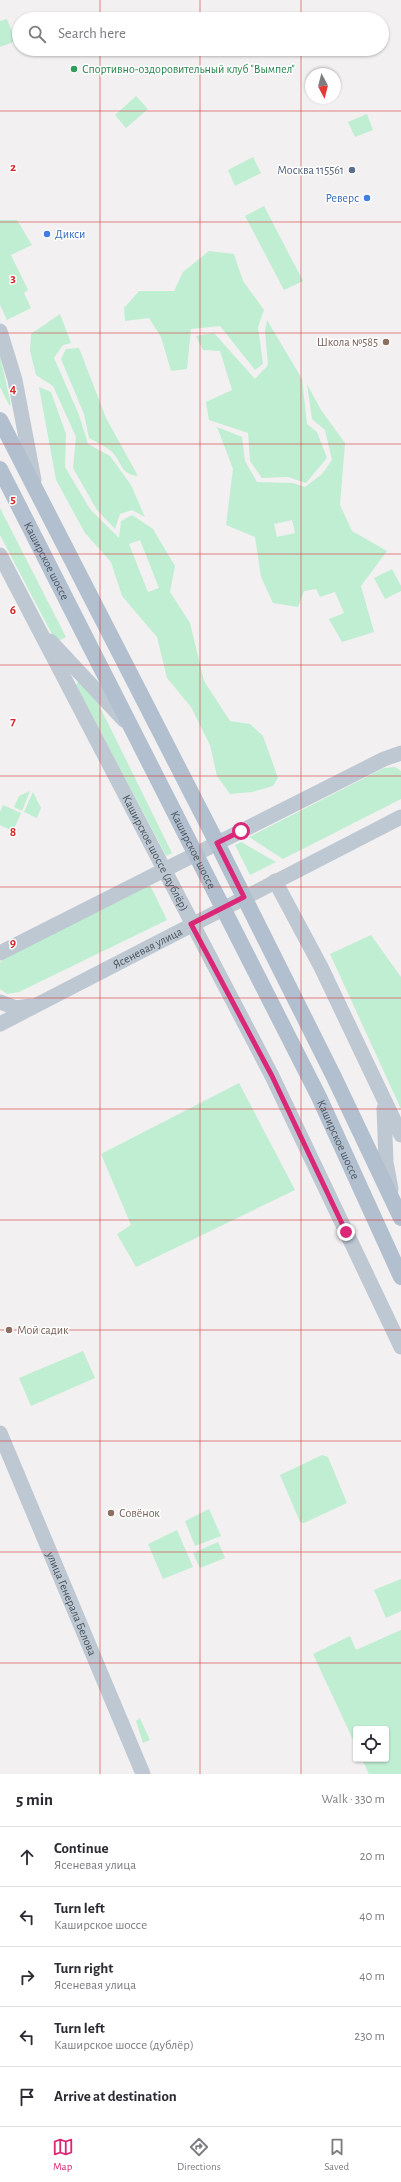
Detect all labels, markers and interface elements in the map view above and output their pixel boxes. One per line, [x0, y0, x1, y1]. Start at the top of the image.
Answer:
search box [12, 12, 389, 56]
icon: search [26, 23, 48, 45]
text: Search here [58, 26, 126, 41]
place label: Спортивно-оздоровительный клуб "Вымпел" [82, 63, 295, 76]
marker: Спортивно-оздоровительный клуб "Вымпел" [69, 64, 79, 74]
north arrow [305, 68, 341, 104]
text: 2 [10, 161, 16, 174]
place label: Москва 115561 [277, 164, 344, 176]
marker: Москва 115561 [347, 165, 357, 175]
place label: Реверс [326, 192, 359, 204]
marker: Реверс [362, 193, 372, 203]
place label: Дикси [55, 228, 85, 240]
marker: Дикси [42, 229, 52, 239]
text: 3 [10, 272, 16, 285]
place label: Школа №585 [317, 336, 378, 348]
marker: Школа №585 [381, 337, 391, 347]
text: 4 [10, 383, 17, 396]
text: 5 [10, 493, 16, 506]
street label: Каширское шоссе [22, 520, 71, 602]
text: 6 [10, 604, 16, 617]
text: 7 [10, 715, 16, 728]
street label: Каширское шоссе (дублёр) [120, 793, 191, 913]
street label: Каширское шоссе [169, 809, 218, 891]
route start [232, 822, 250, 840]
text: 8 [10, 826, 16, 839]
street label: Ясеневая улица [111, 925, 185, 971]
text: 9 [10, 937, 16, 950]
street label: Каширское шоссе [315, 1098, 362, 1181]
route end [337, 1223, 355, 1241]
place label: Мой садик [17, 1324, 69, 1336]
marker: Мой садик [4, 1325, 14, 1335]
place label: Совёнок [119, 1507, 160, 1519]
marker: Совёнок [106, 1508, 116, 1518]
street label: улица Генерала Белова [43, 1549, 99, 1658]
map controls [353, 1726, 389, 1762]
button: locate [353, 1726, 389, 1762]
text: 5 min [16, 1791, 53, 1808]
text: Walk · 330 m [322, 1793, 385, 1806]
text: Continue [54, 1841, 109, 1856]
icon: ahead [16, 1846, 38, 1868]
text: 20 m [360, 1850, 385, 1863]
text: Ясеневая улица [54, 1859, 136, 1872]
text: Turn left [54, 1901, 105, 1916]
icon: left [16, 1906, 38, 1928]
text: 40 m [359, 1910, 385, 1923]
text: Каширское шоссе [54, 1919, 147, 1932]
text: Turn right [54, 1961, 113, 1976]
icon: right [16, 1966, 38, 1988]
text: 40 m [359, 1970, 385, 1983]
text: Ясеневая улица [54, 1979, 136, 1992]
text: Turn left [54, 2021, 105, 2036]
icon: left [16, 2026, 38, 2048]
text: 230 m [354, 2030, 385, 2043]
text: Каширское шоссе (дублёр) [54, 2039, 194, 2052]
icon: arrive [16, 2086, 38, 2108]
text: Arrive at destination [54, 2089, 177, 2104]
tab: Map [52, 2136, 74, 2173]
tab: Directions [177, 2136, 221, 2173]
tab: Saved [324, 2136, 349, 2173]

